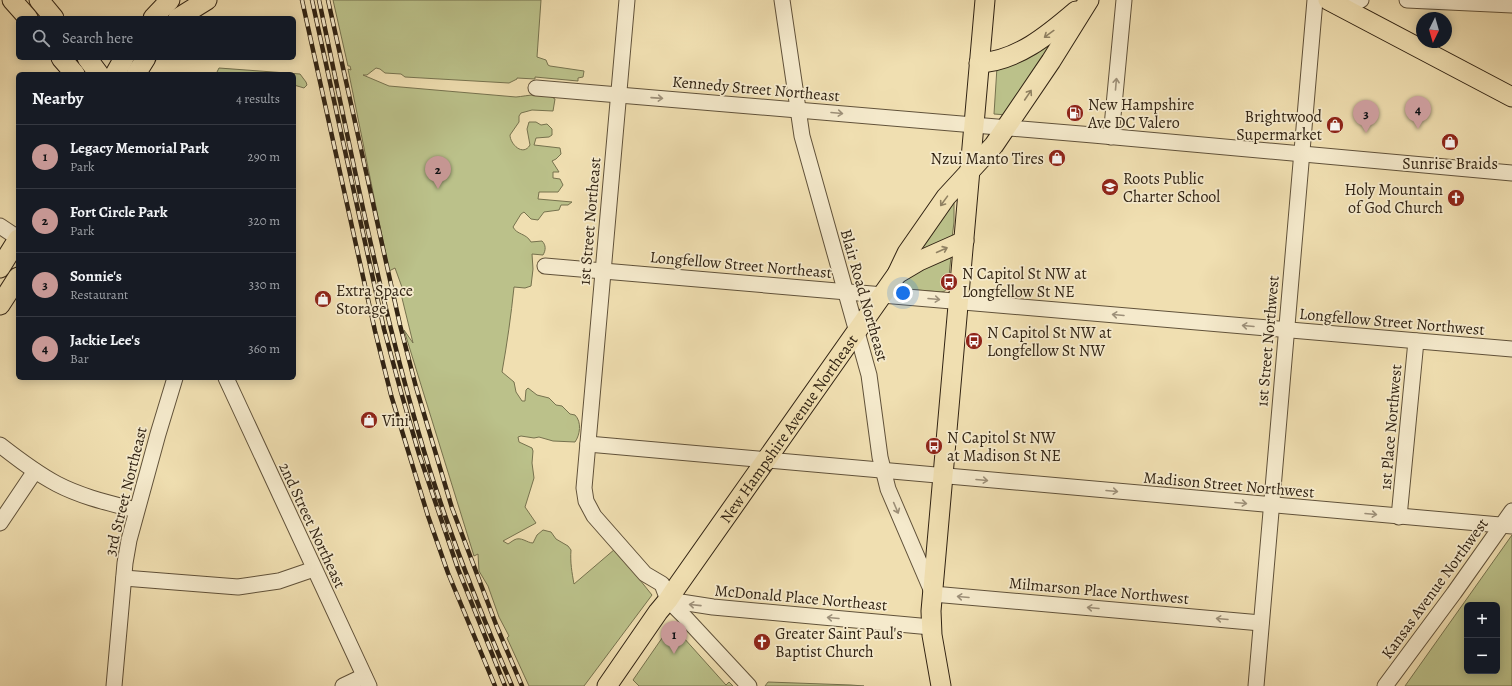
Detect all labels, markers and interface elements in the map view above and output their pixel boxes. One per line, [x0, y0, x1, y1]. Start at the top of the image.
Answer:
north arrow [1416, 12, 1452, 48]
search box [16, 16, 296, 60]
icon: search [30, 27, 52, 49]
text: Search here [62, 28, 133, 48]
one-way arrow [1043, 30, 1054, 38]
street label: Kennedy Street Northeast [671, 71, 841, 107]
one-way arrow [1112, 78, 1120, 91]
text: Nearby [32, 87, 83, 110]
text: 4 results [236, 90, 280, 107]
one-way arrow [1024, 90, 1032, 101]
one-way arrow [650, 94, 663, 101]
place label: New Hampshire Ave DC Valero [1087, 94, 1194, 134]
pin: 4 [1405, 96, 1431, 129]
pin: 3 [1353, 100, 1379, 133]
fuel station icon: New Hampshire Ave DC Valero [1065, 103, 1085, 123]
place label: Brightwood Supermarket [1236, 106, 1322, 146]
one-way arrow [830, 110, 843, 117]
shop icon: Brightwood Supermarket [1325, 115, 1345, 135]
shop icon: Sunrise Braids [1440, 132, 1460, 152]
text: Legacy Memorial Park [70, 138, 209, 158]
text: 1 [43, 148, 47, 165]
text: 290 m [248, 148, 280, 165]
place label: Nzui Manto Tires [930, 148, 1044, 170]
shop icon: Nzui Manto Tires [1047, 148, 1067, 168]
place label: Sunrise Braids [1402, 153, 1498, 175]
pin: 2 [425, 156, 451, 189]
street label: 1st Street Northeast [573, 156, 607, 286]
text: Park [70, 158, 94, 175]
place label: Roots Public Charter School [1123, 168, 1220, 208]
school or university icon: Roots Public Charter School [1100, 177, 1120, 197]
place label: Holy Mountain of God Church [1344, 179, 1443, 219]
church icon: Holy Mountain of God Church [1446, 188, 1466, 208]
one-way arrow [939, 196, 948, 207]
text: Fort Circle Park [70, 202, 167, 222]
text: 2 [42, 212, 48, 229]
text: 320 m [248, 212, 280, 229]
text: Park [70, 222, 94, 239]
street label: Blair Road Northeast [835, 227, 893, 364]
street label: Longfellow Street Northeast [649, 246, 833, 284]
one-way arrow [936, 246, 948, 254]
place label: N Capitol St NW at Longfellow St NE [962, 263, 1087, 303]
text: Sonnie's [70, 266, 122, 286]
bus stop icon: N Capitol St NW at Longfellow St NE [939, 272, 959, 292]
street label: 1st Street Northwest [1251, 275, 1285, 408]
text: 3 [42, 276, 48, 293]
text: 330 m [249, 276, 280, 293]
place label: Extra Space Storage [336, 280, 413, 320]
your location [893, 283, 913, 303]
text: Restaurant [70, 286, 128, 303]
shop icon: Extra Space Storage [313, 289, 333, 309]
one-way arrow [927, 295, 940, 303]
street label: Longfellow Street Northwest [1298, 303, 1486, 341]
one-way arrow [1112, 311, 1125, 319]
place label: N Capitol St NW at Longfellow St NW [987, 322, 1112, 362]
one-way arrow [1242, 323, 1255, 330]
text: Jackie Lee's [70, 330, 140, 350]
street label: New Hampshire Avenue Northeast [715, 330, 863, 528]
bus stop icon: N Capitol St NW at Longfellow St NW [964, 331, 984, 351]
text: 4 [42, 340, 48, 357]
text: 360 m [248, 340, 280, 357]
text: Bar [70, 350, 89, 367]
street label: 1st Place Northwest [1375, 363, 1407, 491]
shop icon: Vini [359, 410, 379, 430]
place label: Vini [381, 410, 409, 432]
street label: 3rd Street Northeast [99, 424, 153, 558]
place label: N Capitol St NW at Madison St NE [947, 427, 1061, 467]
bus stop icon: N Capitol St NW at Madison St NE [924, 436, 944, 456]
street label: 2nd Street Northeast [273, 459, 351, 592]
street label: Madison Street Northwest [1143, 467, 1315, 503]
one-way arrow [975, 476, 988, 483]
one-way arrow [1105, 488, 1118, 495]
one-way arrow [1234, 499, 1247, 506]
one-way arrow [893, 501, 900, 513]
one-way arrow [1364, 511, 1377, 518]
street label: Kansas Avenue Northwest [1376, 514, 1493, 663]
street label: Milmarson Place Northwest [1008, 572, 1190, 610]
street label: McDonald Place Northeast [714, 579, 888, 616]
one-way arrow [957, 593, 970, 600]
one-way arrow [689, 601, 702, 608]
map controls [1464, 602, 1500, 674]
button: + [1464, 602, 1500, 638]
one-way arrow [1087, 604, 1100, 611]
one-way arrow [827, 614, 840, 621]
one-way arrow [1216, 615, 1229, 623]
pin: 1 [661, 621, 687, 654]
place label: Greater Saint Paul's Baptist Church [775, 623, 903, 663]
church icon: Greater Saint Paul's Baptist Church [752, 632, 772, 652]
button: − [1464, 638, 1500, 674]

